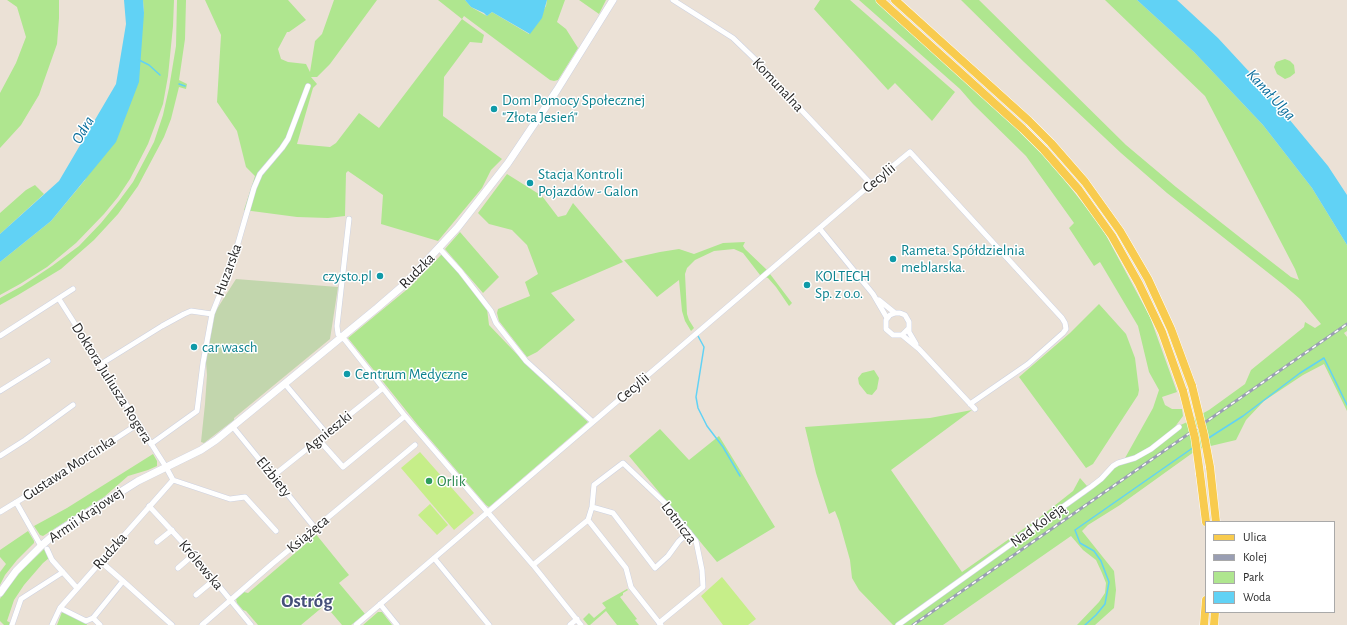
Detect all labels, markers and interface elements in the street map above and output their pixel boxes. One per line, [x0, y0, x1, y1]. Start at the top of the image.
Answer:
street label: Komunalna [748, 54, 808, 116]
water label: Kanał Ulga [1242, 65, 1300, 125]
place label: Dom Pomocy Społecznej "Złota Jesień" [502, 91, 645, 126]
marker: Dom Pomocy Społecznej "Złota Jesień" [489, 104, 499, 114]
water label: Odra [67, 113, 99, 147]
street label: Cecylii [859, 159, 899, 197]
place label: Stacja Kontroli Pojazdów - Galon [538, 165, 638, 200]
marker: Stacja Kontroli Pojazdów - Galon [525, 178, 535, 188]
street label: Huzarska [210, 241, 246, 299]
place label: Rameta. Spółdzielnia meblarska. [901, 241, 1025, 276]
street label: Rudzka [395, 249, 439, 293]
marker: Rameta. Spółdzielnia meblarska. [888, 254, 898, 264]
place label: czysto.pl [323, 267, 372, 285]
place label: KOLTECH Sp. z o.o. [815, 267, 870, 302]
marker: czysto.pl [375, 271, 385, 281]
marker: KOLTECH Sp. z o.o. [802, 280, 812, 290]
street label: Doktora Juliusza Rogera [68, 319, 156, 447]
place label: car wasch [202, 338, 258, 356]
marker: car wasch [189, 342, 199, 352]
place label: Centrum Medyczne [355, 365, 468, 383]
marker: Centrum Medyczne [342, 369, 352, 379]
street label: Cecylii [613, 369, 653, 407]
street label: Agnieszki [300, 407, 356, 457]
street label: Gustawa Morcinka [19, 431, 119, 505]
street label: Elżbiety [252, 453, 296, 501]
place label: Orlik [437, 472, 466, 490]
marker: Orlik [424, 476, 434, 486]
street label: Armii Krajowej [45, 483, 127, 547]
street label: Lotnicza [657, 498, 701, 548]
street label: Nad Koleją [1007, 499, 1069, 551]
street label: Książęca [283, 511, 333, 557]
legend [1205, 521, 1335, 613]
street label: Rudzka [89, 529, 131, 573]
text: Ulica [1243, 531, 1266, 543]
street label: Królewska [175, 536, 227, 594]
text: Kolej [1243, 551, 1267, 563]
text: Park [1243, 571, 1264, 583]
district label: Ostróg [281, 590, 333, 612]
text: Woda [1243, 591, 1271, 603]

